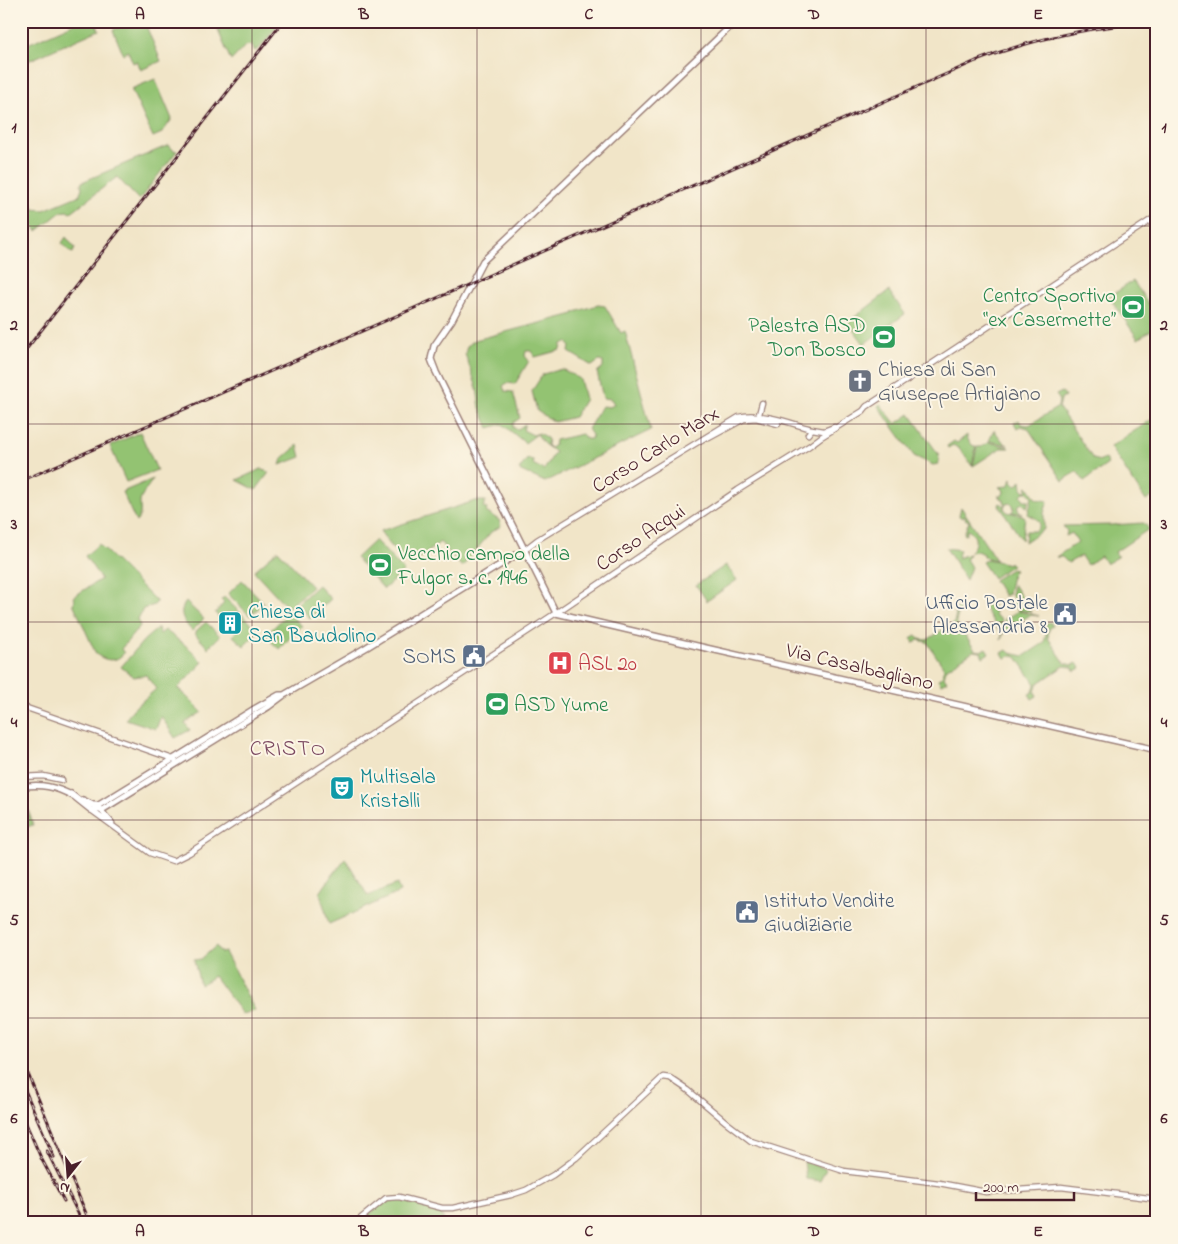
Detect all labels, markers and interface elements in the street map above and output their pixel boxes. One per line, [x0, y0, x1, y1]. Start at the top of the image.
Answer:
text: A [135, 3, 145, 27]
text: B [358, 3, 370, 27]
text: C [585, 3, 594, 27]
text: D [807, 3, 820, 27]
text: E [1033, 3, 1043, 27]
text: 1 [11, 116, 17, 140]
text: 1 [1161, 116, 1167, 140]
place label: Centro Sportivo “ex Casermette” [983, 282, 1116, 336]
sports icon: Centro Sportivo “ex Casermette” [1120, 294, 1146, 320]
place label: Palestra ASD Don Bosco [748, 312, 866, 366]
text: 2 [9, 314, 18, 338]
text: 2 [1159, 314, 1168, 338]
sports icon: Palestra ASD Don Bosco [871, 324, 897, 350]
place label: Chiesa di San Giuseppe Artigiano [878, 356, 1041, 412]
church icon: Chiesa di San Giuseppe Artigiano [847, 368, 873, 394]
street label: Corso Carlo Marx [587, 400, 725, 502]
street label: Corso Acqui [590, 498, 692, 580]
text: 3 [10, 513, 18, 537]
text: 3 [1160, 513, 1168, 537]
place label: Vecchio campo della Fulgor s. c. 1946 [397, 540, 570, 596]
sports icon: Vecchio campo della Fulgor s. c. 1946 [367, 552, 393, 578]
place label: Ufficio Postale Alessandria 8 [925, 589, 1049, 643]
place label: Chiesa di San Baudolino [248, 598, 377, 652]
public building icon: Ufficio Postale Alessandria 8 [1052, 601, 1078, 627]
building icon: Chiesa di San Baudolino [217, 610, 243, 636]
street label: Via Casalbagliano [781, 636, 936, 701]
place label: SOMS [402, 643, 456, 673]
public building icon: SOMS [461, 643, 487, 669]
hospital icon: ASL 20 [547, 650, 573, 676]
place label: ASL 20 [578, 650, 637, 680]
sports icon: ASD Yume [484, 691, 510, 717]
place label: ASD Yume [514, 691, 609, 721]
text: 4 [10, 711, 18, 735]
text: 4 [1160, 711, 1168, 735]
district label: CRISTO [250, 734, 326, 766]
place label: Multisala Kristalli [360, 763, 436, 817]
theatre icon: Multisala Kristalli [329, 775, 355, 801]
place label: Istituto Vendite Giudiziarie [764, 887, 895, 941]
public building icon: Istituto Vendite Giudiziarie [734, 899, 760, 925]
text: 5 [9, 909, 19, 933]
text: 5 [1159, 909, 1169, 933]
text: 6 [9, 1107, 18, 1131]
text: 6 [1159, 1107, 1168, 1131]
north arrow [42, 1152, 92, 1202]
scale bar [976, 1169, 1073, 1201]
text: N [57, 1176, 72, 1198]
text: 200 m [983, 1177, 1019, 1199]
text: A [135, 1220, 145, 1244]
text: B [358, 1220, 370, 1244]
text: C [585, 1220, 594, 1244]
text: D [807, 1220, 820, 1244]
text: E [1033, 1220, 1043, 1244]

